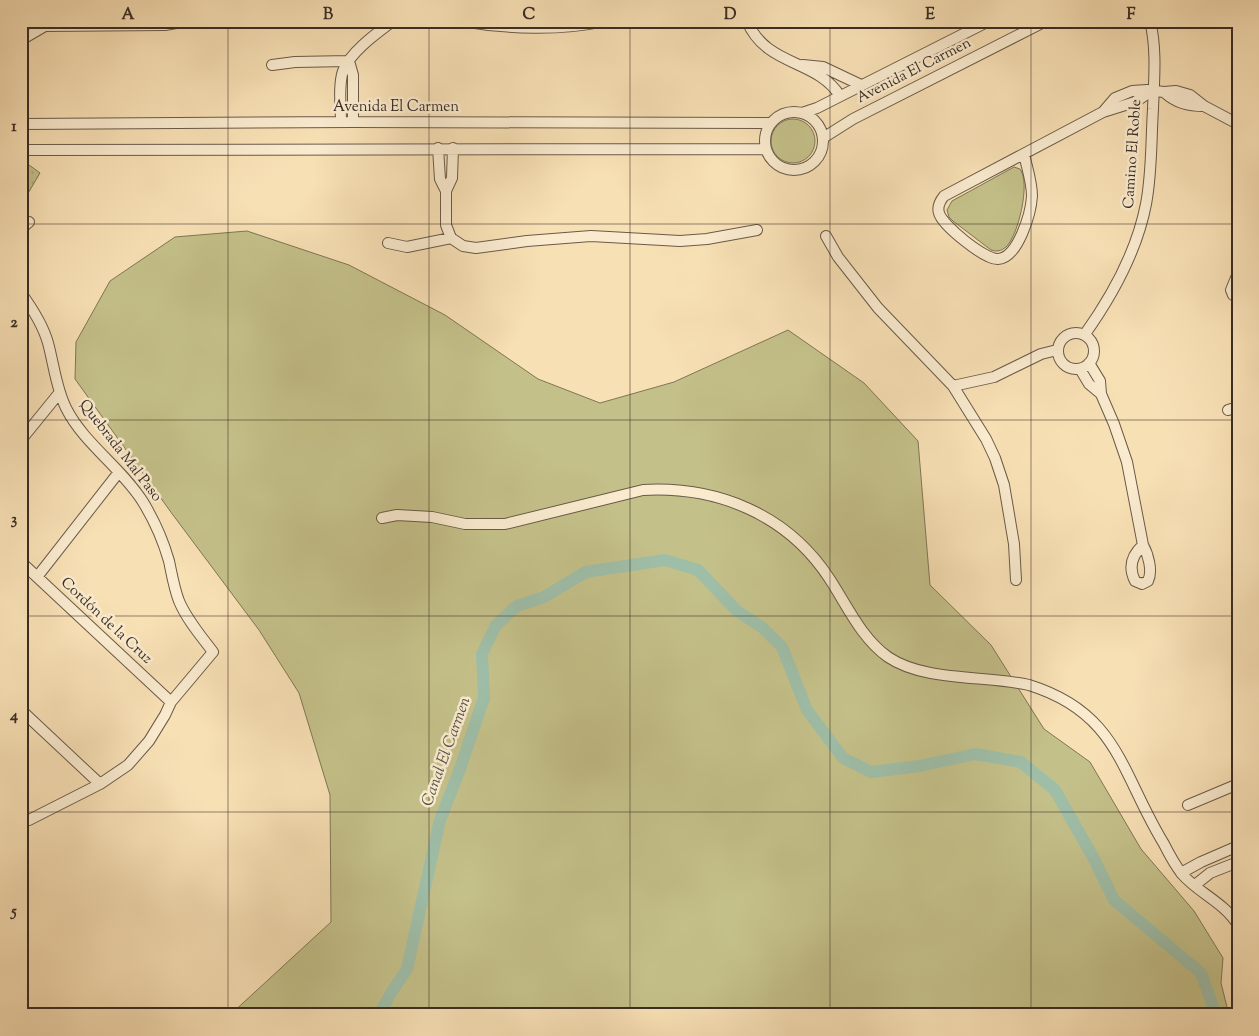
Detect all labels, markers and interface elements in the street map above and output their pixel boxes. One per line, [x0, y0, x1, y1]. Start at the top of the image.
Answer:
text: A [122, 4, 135, 27]
text: B [323, 4, 333, 27]
text: C [523, 4, 536, 27]
text: D [724, 4, 737, 27]
text: E [925, 4, 935, 27]
text: F [1127, 4, 1136, 27]
street label: Avenida El Carmen [853, 33, 975, 109]
street label: Avenida El Carmen [333, 97, 459, 118]
street label: Camino El Roble [1119, 99, 1147, 209]
text: 1 [11, 116, 17, 139]
text: 2 [10, 312, 18, 335]
street label: Quebrada Mal Paso [73, 395, 167, 507]
text: 3 [11, 509, 18, 532]
street label: Cordón de la Cruz [55, 573, 157, 669]
water label: Canal El Carmen [417, 694, 478, 810]
text: 4 [9, 705, 18, 728]
text: 5 [9, 901, 17, 924]

